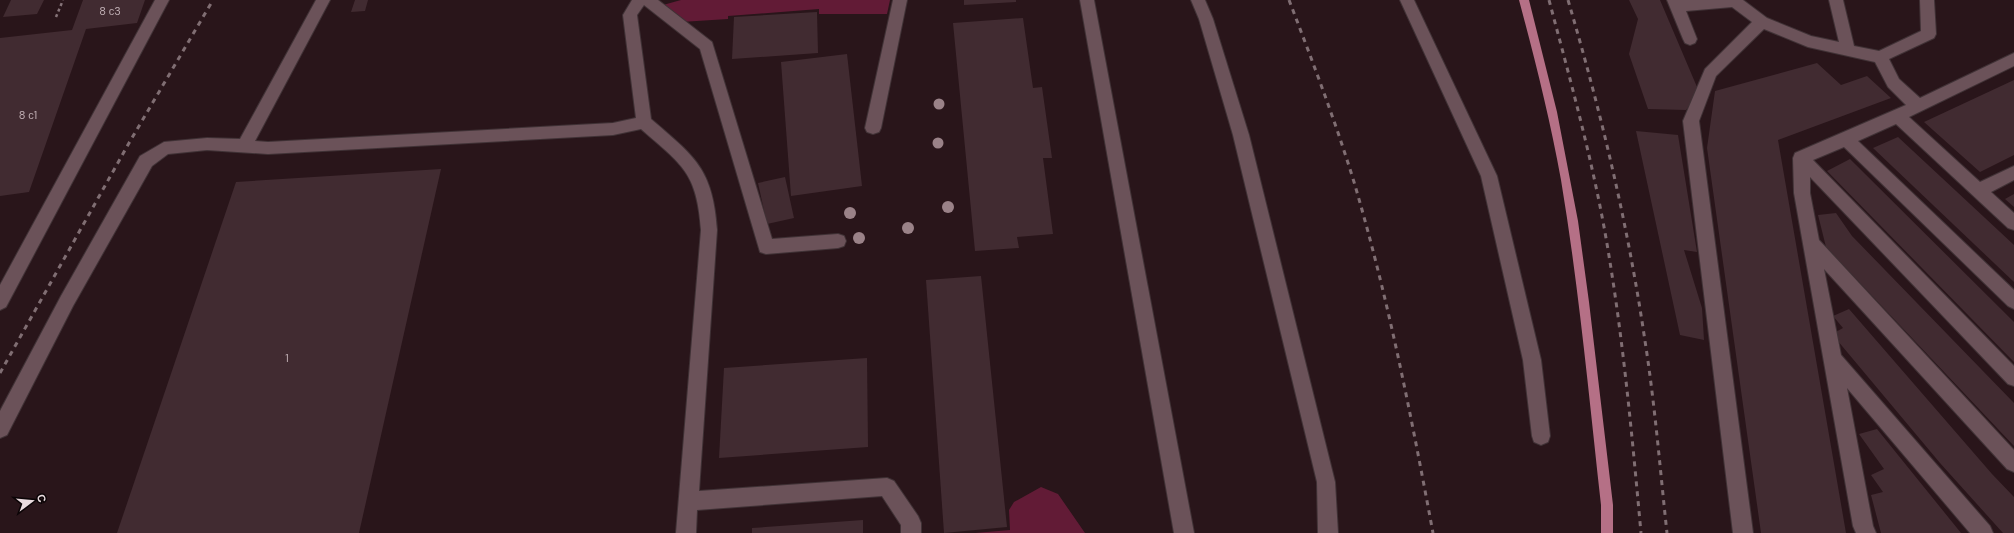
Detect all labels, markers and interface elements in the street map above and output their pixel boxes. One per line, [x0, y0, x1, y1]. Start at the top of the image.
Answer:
house number: 8 с3 [99, 4, 121, 18]
house number: 8 с1 [19, 108, 37, 122]
house number: 1 [285, 351, 289, 365]
north arrow [12, 481, 52, 521]
text: С [34, 492, 49, 504]

